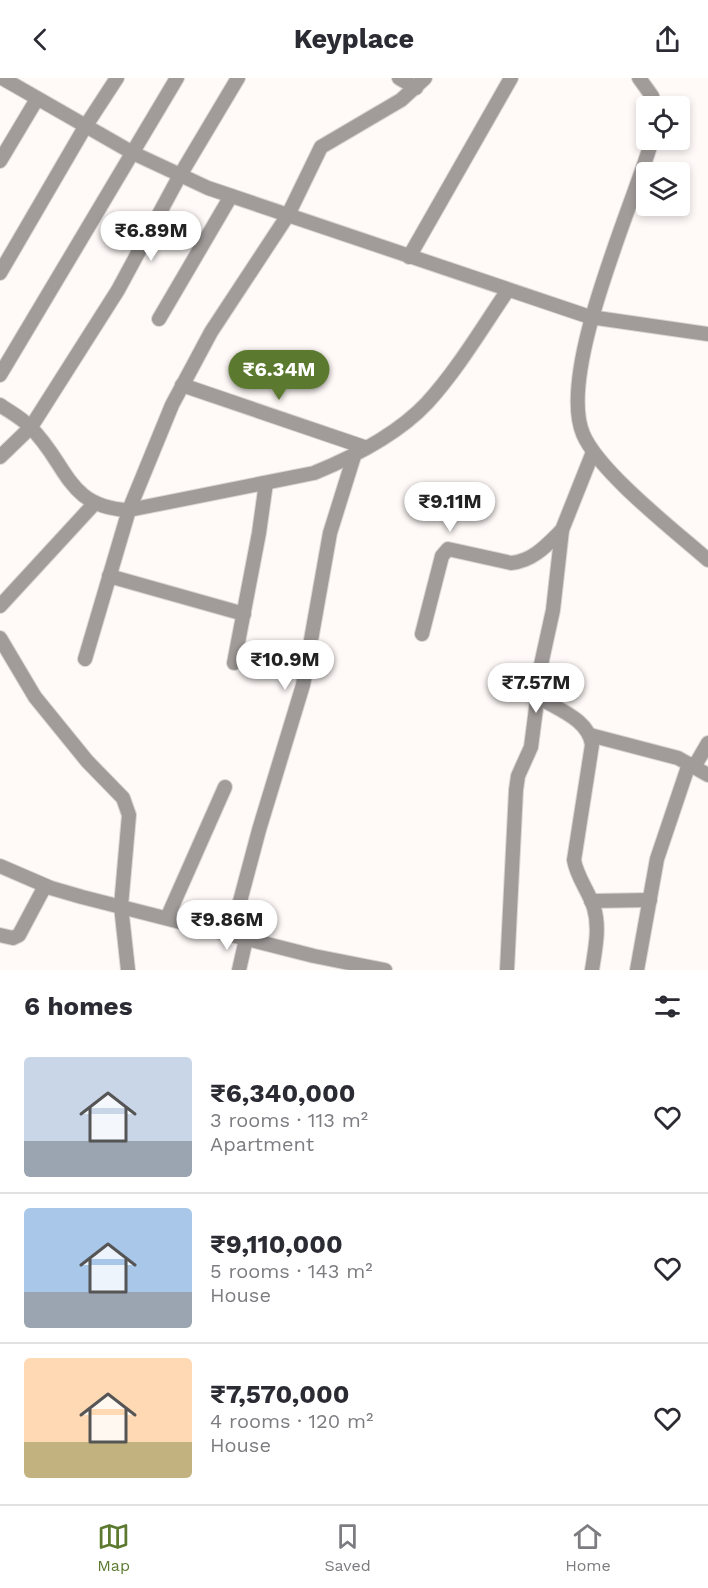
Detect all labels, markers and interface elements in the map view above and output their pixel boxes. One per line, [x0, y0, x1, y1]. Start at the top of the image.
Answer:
icon: back [24, 23, 57, 56]
text: Keyplace [294, 23, 414, 55]
icon: share [651, 23, 684, 56]
map controls [636, 96, 690, 216]
button: locate [636, 96, 690, 150]
button: layers [636, 162, 690, 216]
pin: ₹6.89M [102, 211, 200, 262]
text: ₹6.89M [114, 218, 188, 242]
pin: ₹6.34M [230, 350, 328, 401]
text: ₹6.34M [242, 357, 316, 381]
pin: ₹9.11M [401, 482, 499, 533]
text: ₹9.11M [418, 489, 482, 513]
pin: ₹10.9M [236, 640, 334, 691]
text: ₹10.9M [250, 647, 320, 671]
pin: ₹7.57M [487, 663, 585, 714]
text: ₹7.57M [501, 670, 571, 694]
pin: ₹9.86M [178, 900, 276, 951]
text: ₹9.86M [190, 907, 264, 931]
icon: filters [651, 990, 684, 1023]
text: 6 homes [24, 991, 133, 1021]
text: ₹6,340,000 [210, 1078, 355, 1108]
icon: home [72, 1081, 144, 1153]
icon: heart [651, 1101, 684, 1134]
text: 3 rooms · 113 m² [210, 1108, 368, 1132]
text: Apartment [210, 1132, 314, 1156]
text: ₹9,110,000 [210, 1229, 343, 1259]
icon: home [72, 1232, 144, 1304]
icon: heart [651, 1252, 684, 1285]
text: 5 rooms · 143 m² [210, 1259, 373, 1283]
text: House [210, 1283, 271, 1307]
text: ₹7,570,000 [210, 1379, 349, 1409]
icon: home [72, 1382, 144, 1454]
icon: heart [651, 1402, 684, 1435]
text: 4 rooms · 120 m² [210, 1409, 373, 1433]
text: House [210, 1433, 271, 1457]
tab: Map [97, 1520, 130, 1575]
tab: Saved [324, 1520, 371, 1575]
tab: Home [565, 1520, 611, 1575]

